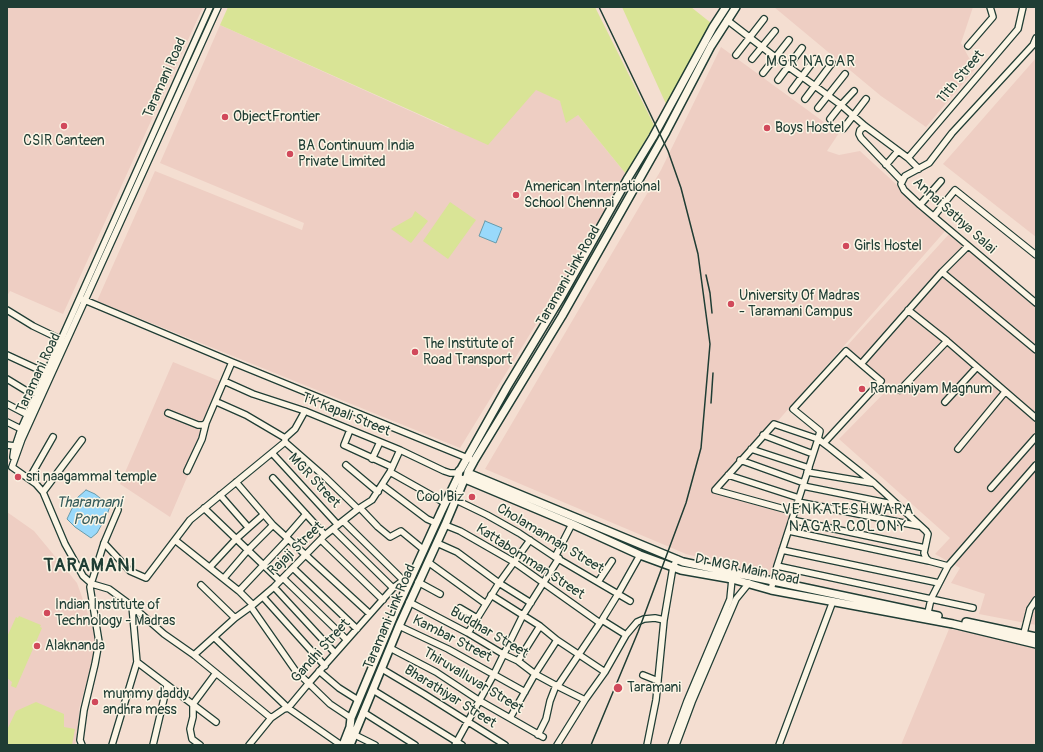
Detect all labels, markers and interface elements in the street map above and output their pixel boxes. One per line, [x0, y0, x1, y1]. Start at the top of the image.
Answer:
street label: Taramani Road [140, 35, 190, 121]
street label: 11th Street [934, 47, 988, 107]
district label: MGR NAGAR [766, 53, 856, 71]
place label: ObjectFrontier [233, 109, 320, 125]
marker: ObjectFrontier [220, 112, 230, 122]
place label: Boys Hostel [775, 120, 844, 136]
marker: CSIR Canteen [59, 121, 69, 131]
marker: Boys Hostel [762, 123, 772, 133]
place label: CSIR Canteen [23, 133, 105, 149]
place label: BA Continuum India Private Limited [298, 138, 415, 170]
marker: BA Continuum India Private Limited [285, 149, 295, 159]
street label: Annai Sathya Salai [909, 174, 999, 258]
place label: American International School Chennai [524, 179, 660, 212]
marker: American International School Chennai [511, 190, 521, 200]
street label: Taramani Link Road [533, 223, 605, 329]
place label: Girls Hostel [854, 238, 922, 254]
marker: Girls Hostel [841, 241, 851, 251]
place label: University Of Madras - Taramani Campus [739, 288, 860, 320]
marker: University Of Madras - Taramani Campus [726, 299, 736, 309]
street label: Taramani Road [13, 331, 65, 415]
place label: The Institute of Road Transport [423, 336, 515, 368]
marker: The Institute of Road Transport [410, 347, 420, 357]
place label: Ramaniyam Magnum [870, 381, 992, 397]
marker: Ramaniyam Magnum [857, 384, 867, 394]
street label: TK Kapali Street [299, 390, 393, 440]
street label: MGR Street [285, 450, 343, 512]
place label: sri naagammal temple [26, 469, 157, 485]
marker: sri naagammal temple [13, 472, 23, 482]
place label: Cool Biz [416, 489, 464, 505]
marker: Cool Biz [467, 492, 477, 502]
water label: Tharamani Pond [56, 494, 122, 529]
street label: Cholamannan Street [493, 500, 607, 578]
district label: VENKATESHWARA NAGAR COLONY [782, 501, 914, 536]
street label: Rajaji Street [265, 518, 327, 580]
street label: Kattabomman Street [473, 521, 587, 603]
street label: Dr MGR Main Road [693, 551, 801, 589]
district label: TARAMANI [43, 555, 137, 577]
street label: Taramani Link Road [360, 562, 420, 672]
place label: Indian Institute of Technology - Madras [55, 597, 175, 630]
street label: Buddhar Street [447, 604, 531, 662]
marker: Indian Institute of Technology - Madras [42, 608, 52, 618]
street label: Kambar Street [410, 612, 494, 666]
street label: Gandhi Street [288, 616, 354, 686]
place label: Alaknanda [45, 638, 105, 654]
marker: Alaknanda [32, 641, 42, 651]
street label: Thiruvalluvar Street [420, 644, 526, 718]
street label: Bharathiyar Street [401, 662, 499, 732]
place label: Taramani [627, 680, 681, 696]
marker: Taramani [612, 682, 624, 694]
place label: mummy daddy andhra mess [103, 686, 189, 718]
marker: mummy daddy andhra mess [90, 697, 100, 707]

